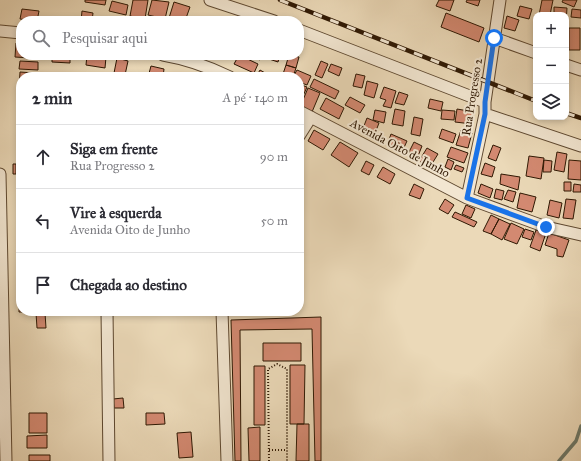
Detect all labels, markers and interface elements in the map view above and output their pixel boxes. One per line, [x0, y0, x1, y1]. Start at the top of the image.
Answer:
map controls [533, 12, 569, 120]
button: + [533, 12, 569, 48]
search box [16, 16, 304, 60]
icon: search [30, 27, 52, 49]
text: Pesquisar aqui [62, 29, 148, 47]
route start [485, 29, 503, 47]
button: − [533, 48, 569, 84]
street label: Rua Progresso 2 [459, 57, 486, 137]
button: layers [533, 84, 569, 120]
text: 2 min [32, 88, 72, 109]
text: A pé · 140 m [222, 90, 288, 106]
street label: Avenida Oito de Junho [346, 115, 452, 181]
text: Siga em frente [70, 140, 158, 158]
icon: ahead [32, 146, 54, 168]
text: 90 m [260, 149, 288, 165]
text: Rua Progresso 2 [70, 158, 155, 174]
text: Vire à esquerda [70, 204, 162, 222]
icon: left [32, 210, 54, 232]
text: 50 m [261, 213, 288, 229]
route end [537, 218, 555, 236]
text: Avenida Oito de Junho [70, 222, 190, 238]
icon: arrive [32, 274, 54, 296]
text: Chegada ao destino [70, 276, 187, 294]

